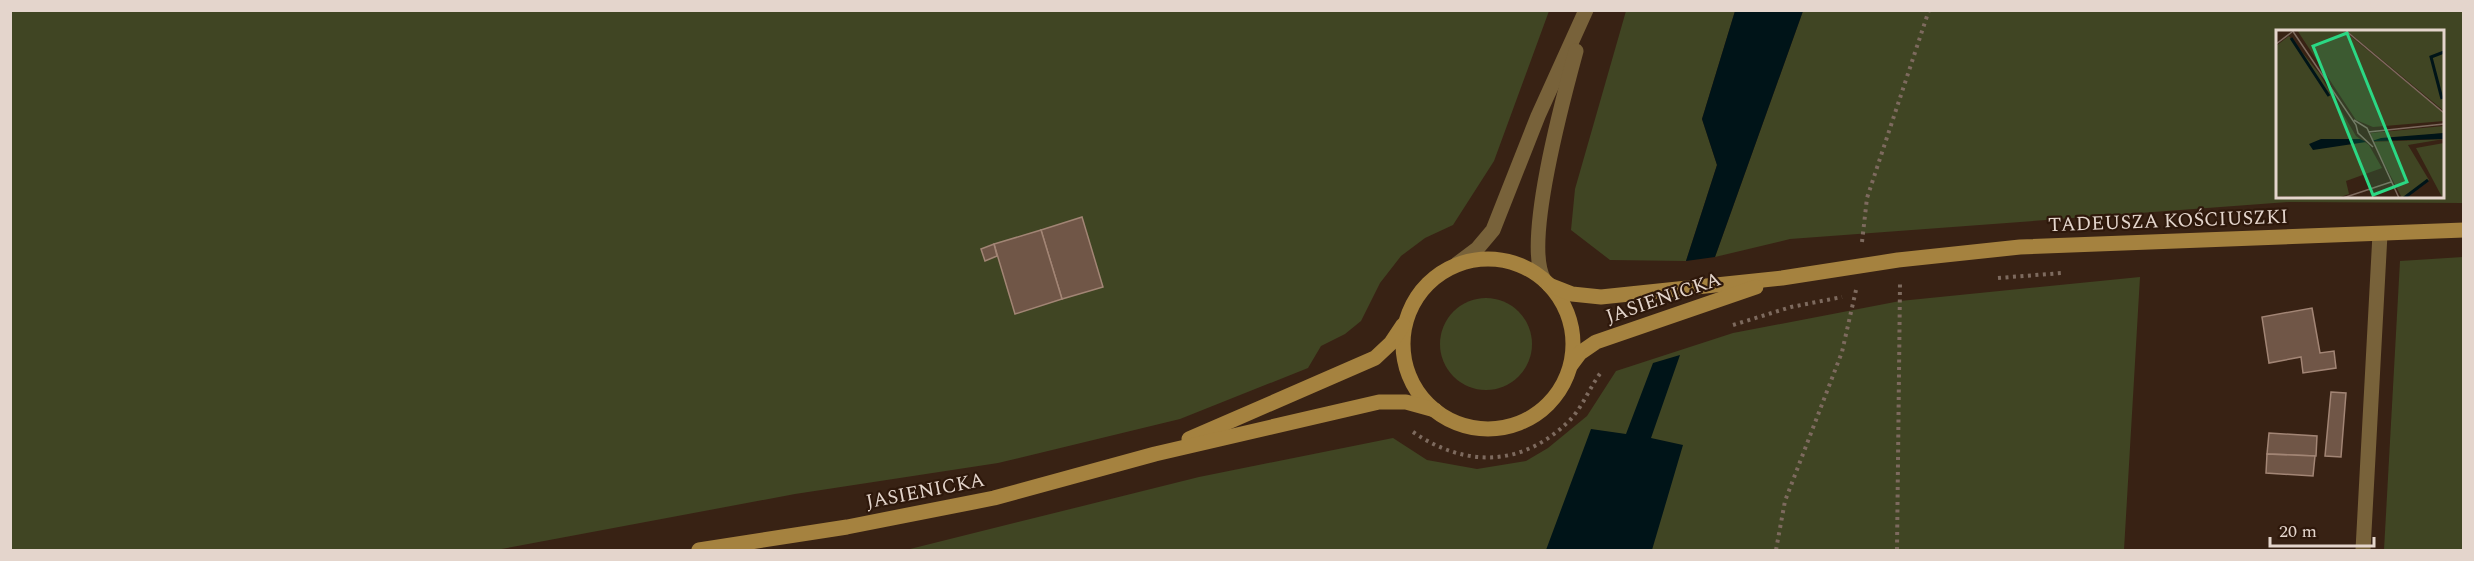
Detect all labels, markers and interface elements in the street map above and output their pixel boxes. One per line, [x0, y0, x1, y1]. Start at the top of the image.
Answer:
inset map [2276, 30, 2444, 198]
street label: TADEUSZA KOŚCIUSZKI [2047, 202, 2289, 240]
street label: JASIENICKA [1602, 264, 1725, 332]
street label: JASIENICKA [863, 465, 987, 517]
scale bar [2270, 510, 2374, 548]
text: 20 m [2279, 518, 2317, 545]

